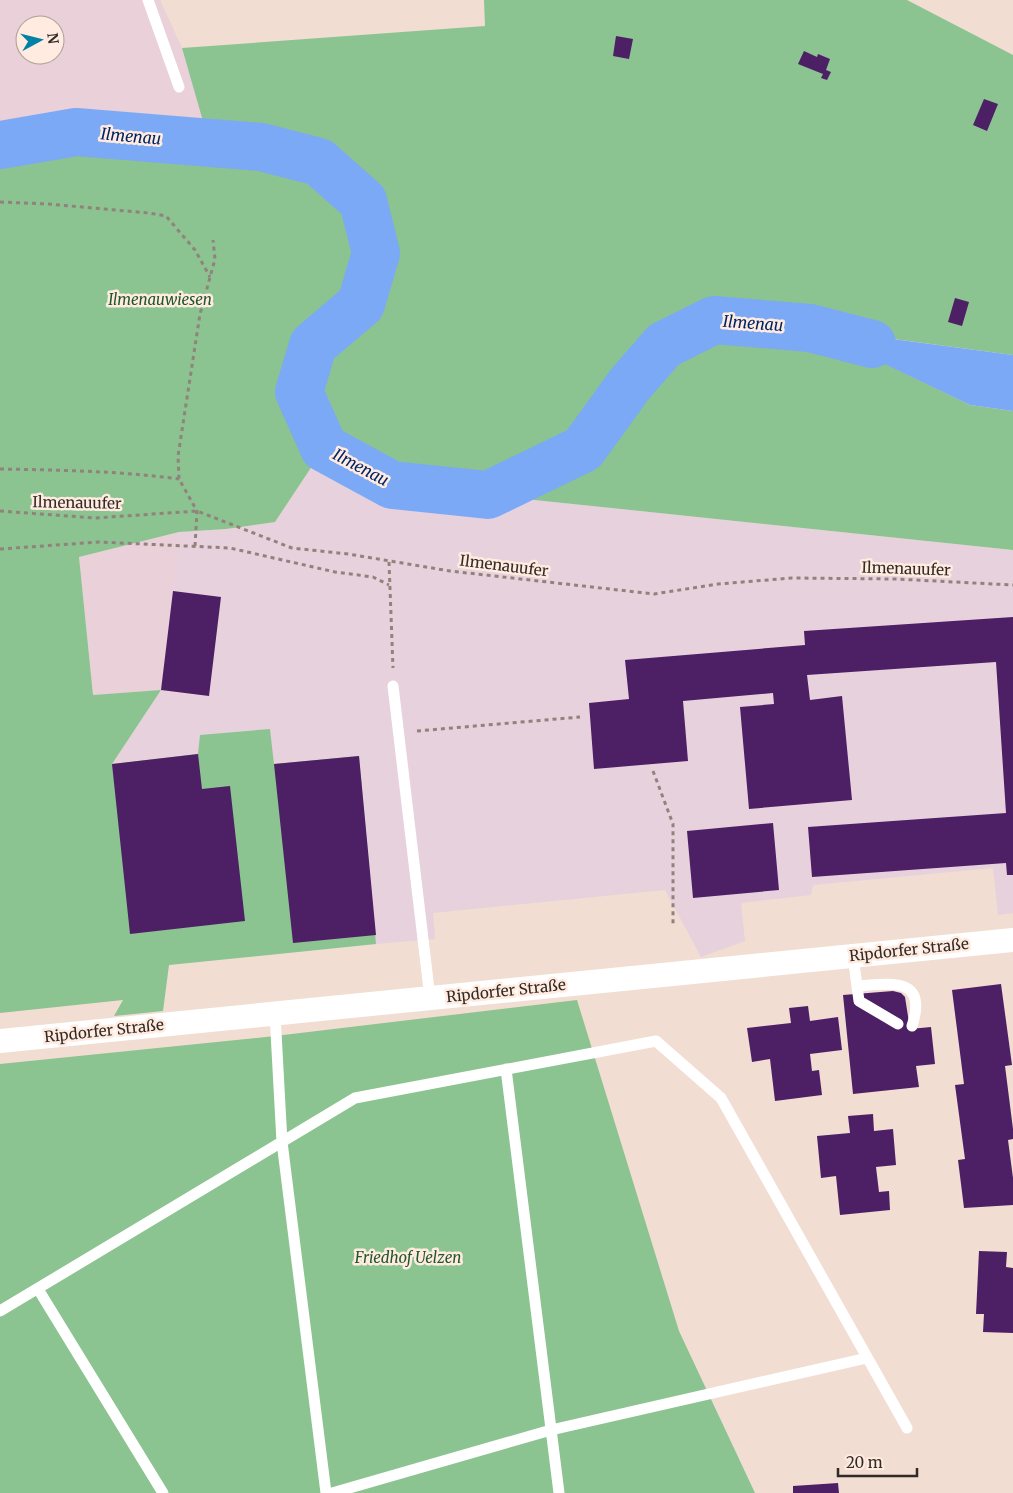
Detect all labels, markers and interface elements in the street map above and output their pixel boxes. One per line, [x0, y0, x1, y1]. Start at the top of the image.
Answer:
north arrow [15, 15, 65, 65]
text: N [43, 32, 63, 45]
water label: Ilmenau [100, 123, 162, 149]
park label: Ilmenauwiesen [108, 290, 212, 309]
water label: Ilmenau [722, 311, 784, 335]
water label: Ilmenau [330, 444, 392, 490]
street label: Ilmenauufer [32, 492, 122, 513]
street label: Ilmenauufer [459, 551, 550, 580]
street label: Ilmenauufer [861, 557, 951, 580]
street label: Ripdorfer Straße [848, 934, 970, 965]
street label: Ripdorfer Straße [445, 975, 567, 1006]
street label: Ripdorfer Straße [43, 1015, 165, 1046]
park label: Friedhof Uelzen [354, 1248, 461, 1267]
scale bar [838, 1446, 917, 1478]
text: 20 m [846, 1453, 883, 1472]

